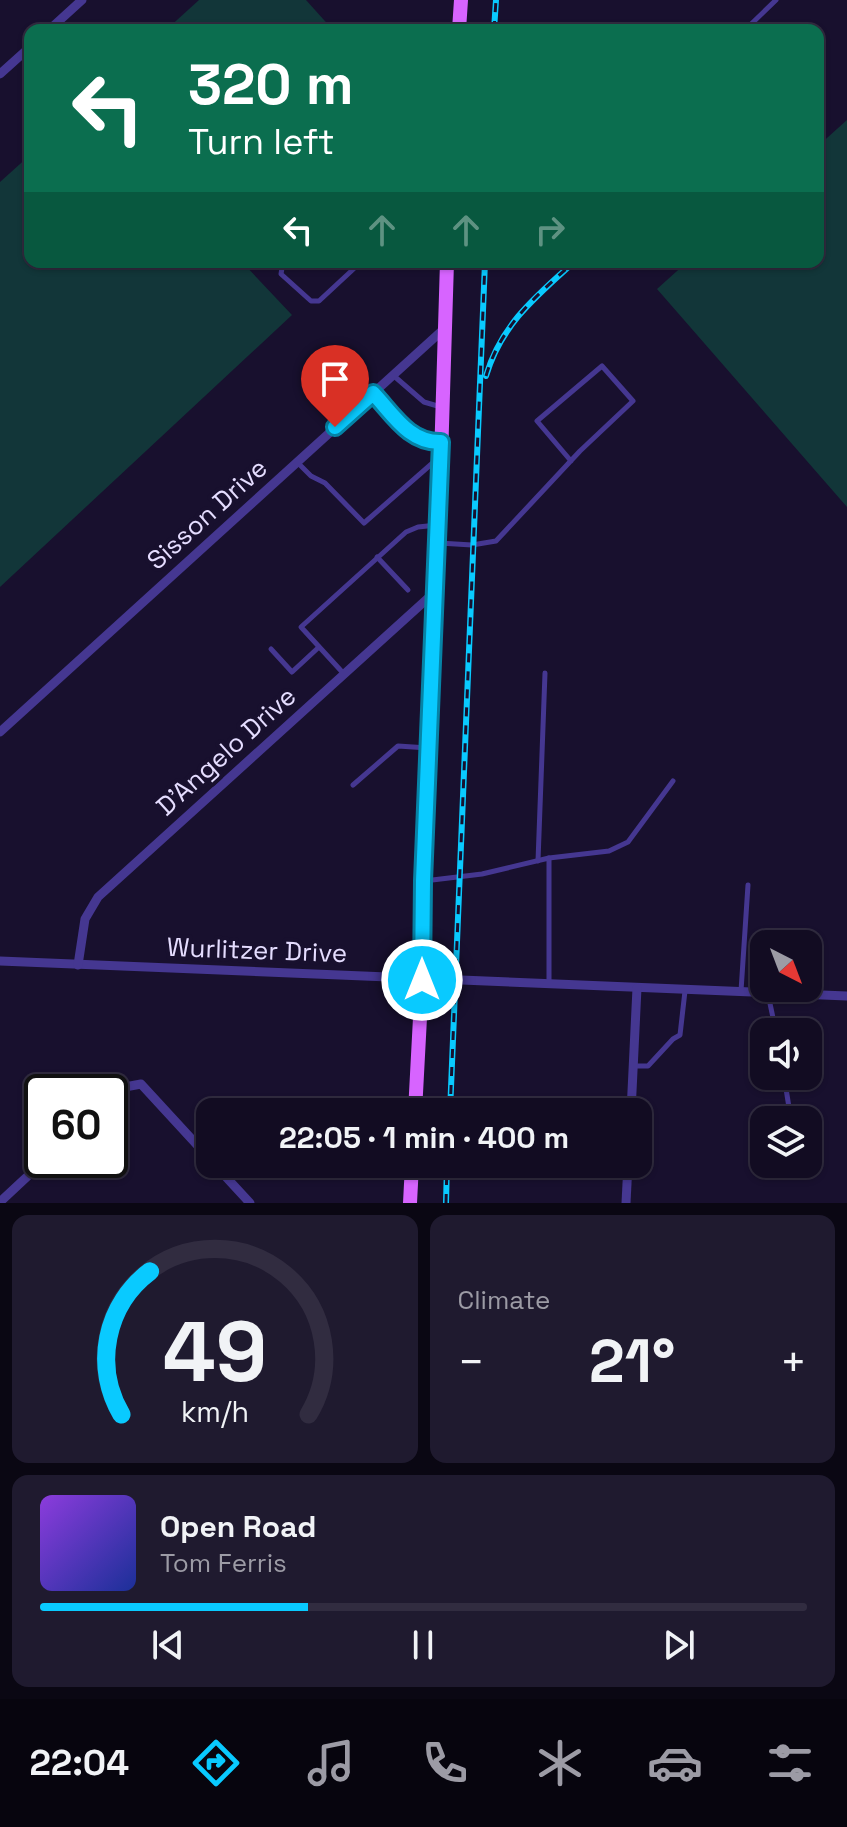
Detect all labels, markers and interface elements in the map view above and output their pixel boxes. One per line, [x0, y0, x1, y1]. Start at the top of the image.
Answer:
text: 320 m [188, 49, 354, 120]
icon: left [56, 56, 160, 160]
text: Turn left [188, 119, 335, 165]
icon: left [276, 208, 320, 252]
icon: ahead [360, 208, 404, 252]
icon: ahead [444, 208, 488, 252]
icon: right [528, 208, 572, 252]
pin [301, 345, 369, 427]
icon: arrive [313, 357, 357, 401]
street label: Sisson Drive [140, 451, 274, 577]
street label: D'Angelo Drive [149, 679, 303, 823]
street label: Wurlitzer Drive [166, 930, 348, 970]
north arrow [750, 930, 822, 1002]
map controls [750, 930, 822, 1178]
position arrow [380, 938, 464, 1022]
button: sound [750, 1018, 822, 1090]
speed limit sign: 60 [24, 1074, 128, 1178]
button: layers [750, 1106, 822, 1178]
text: 22:05 · 1 min · 400 m [279, 1118, 569, 1157]
text: Climate [458, 1283, 550, 1317]
text: 49 [163, 1299, 267, 1405]
text: 21° [589, 1323, 675, 1400]
text: − [458, 1334, 485, 1390]
text: + [780, 1334, 807, 1390]
text: km/h [181, 1394, 249, 1430]
text: Open Road [160, 1507, 316, 1546]
text: Tom Ferris [160, 1546, 287, 1580]
icon: previous [146, 1623, 190, 1667]
icon: pause [401, 1623, 445, 1667]
icon: next [657, 1623, 701, 1667]
icon: directions [188, 1735, 244, 1791]
icon: music [303, 1735, 359, 1791]
icon: phone [417, 1735, 473, 1791]
icon: climate [532, 1735, 588, 1791]
icon: car [647, 1735, 703, 1791]
icon: filters [762, 1735, 818, 1791]
text: 22:04 [29, 1740, 129, 1786]

